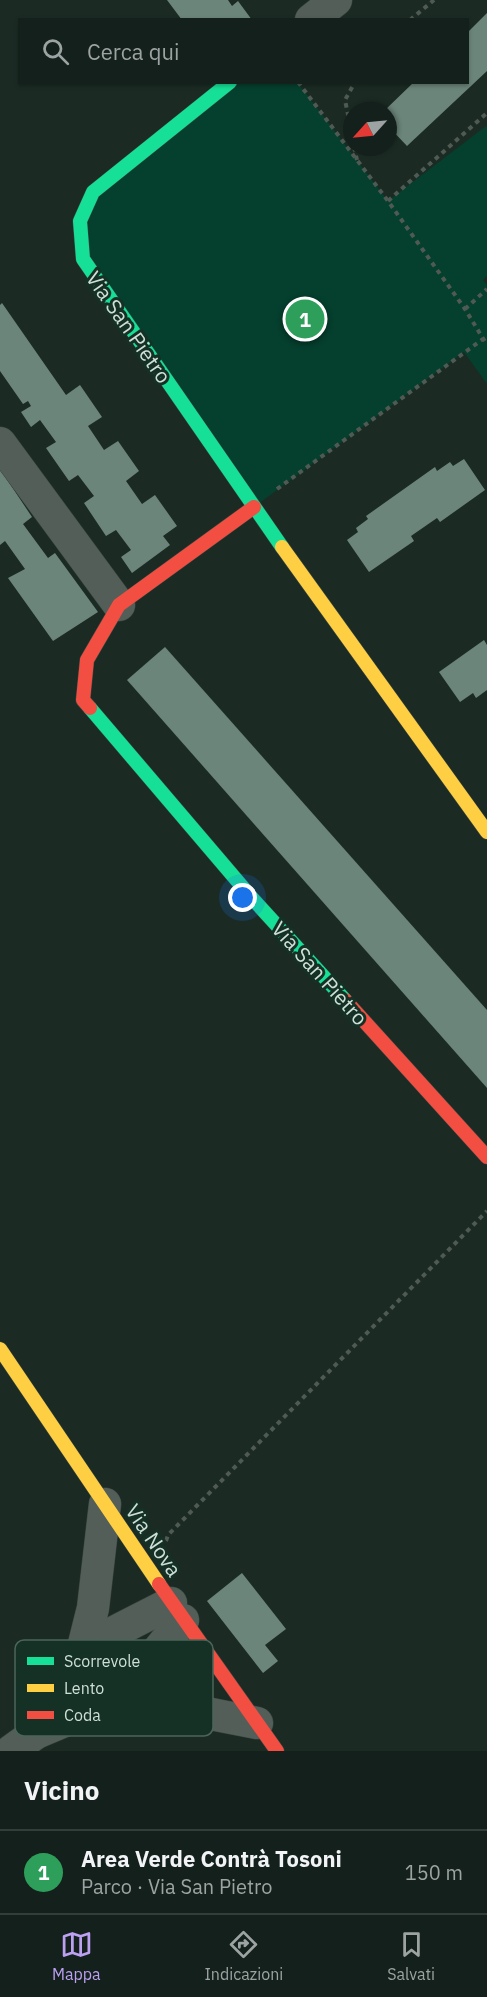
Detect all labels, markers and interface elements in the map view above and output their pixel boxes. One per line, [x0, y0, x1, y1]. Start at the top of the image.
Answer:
search box [18, 18, 469, 84]
icon: search [39, 35, 72, 68]
text: Cerca qui [87, 37, 179, 66]
north arrow [343, 102, 397, 156]
street label: Via San Pietro [80, 265, 178, 389]
pin: 1 [286, 296, 324, 342]
your location [228, 883, 257, 912]
street label: Via San Pietro [266, 915, 374, 1031]
street label: Via Nova [119, 1498, 189, 1582]
legend [15, 1640, 213, 1736]
text: Scorrevole [64, 1651, 141, 1671]
text: Lento [64, 1678, 104, 1698]
text: Coda [64, 1705, 101, 1725]
text: Vicino [24, 1773, 99, 1807]
text: Area Verde Contrà Tosoni [81, 1844, 342, 1873]
text: 1 [38, 1859, 50, 1886]
text: 150 m [405, 1859, 463, 1886]
text: Parco · Via San Pietro [81, 1873, 272, 1900]
tab: Mappa [52, 1928, 101, 1984]
tab: Indicazioni [204, 1928, 283, 1984]
tab: Salvati [387, 1928, 435, 1984]

